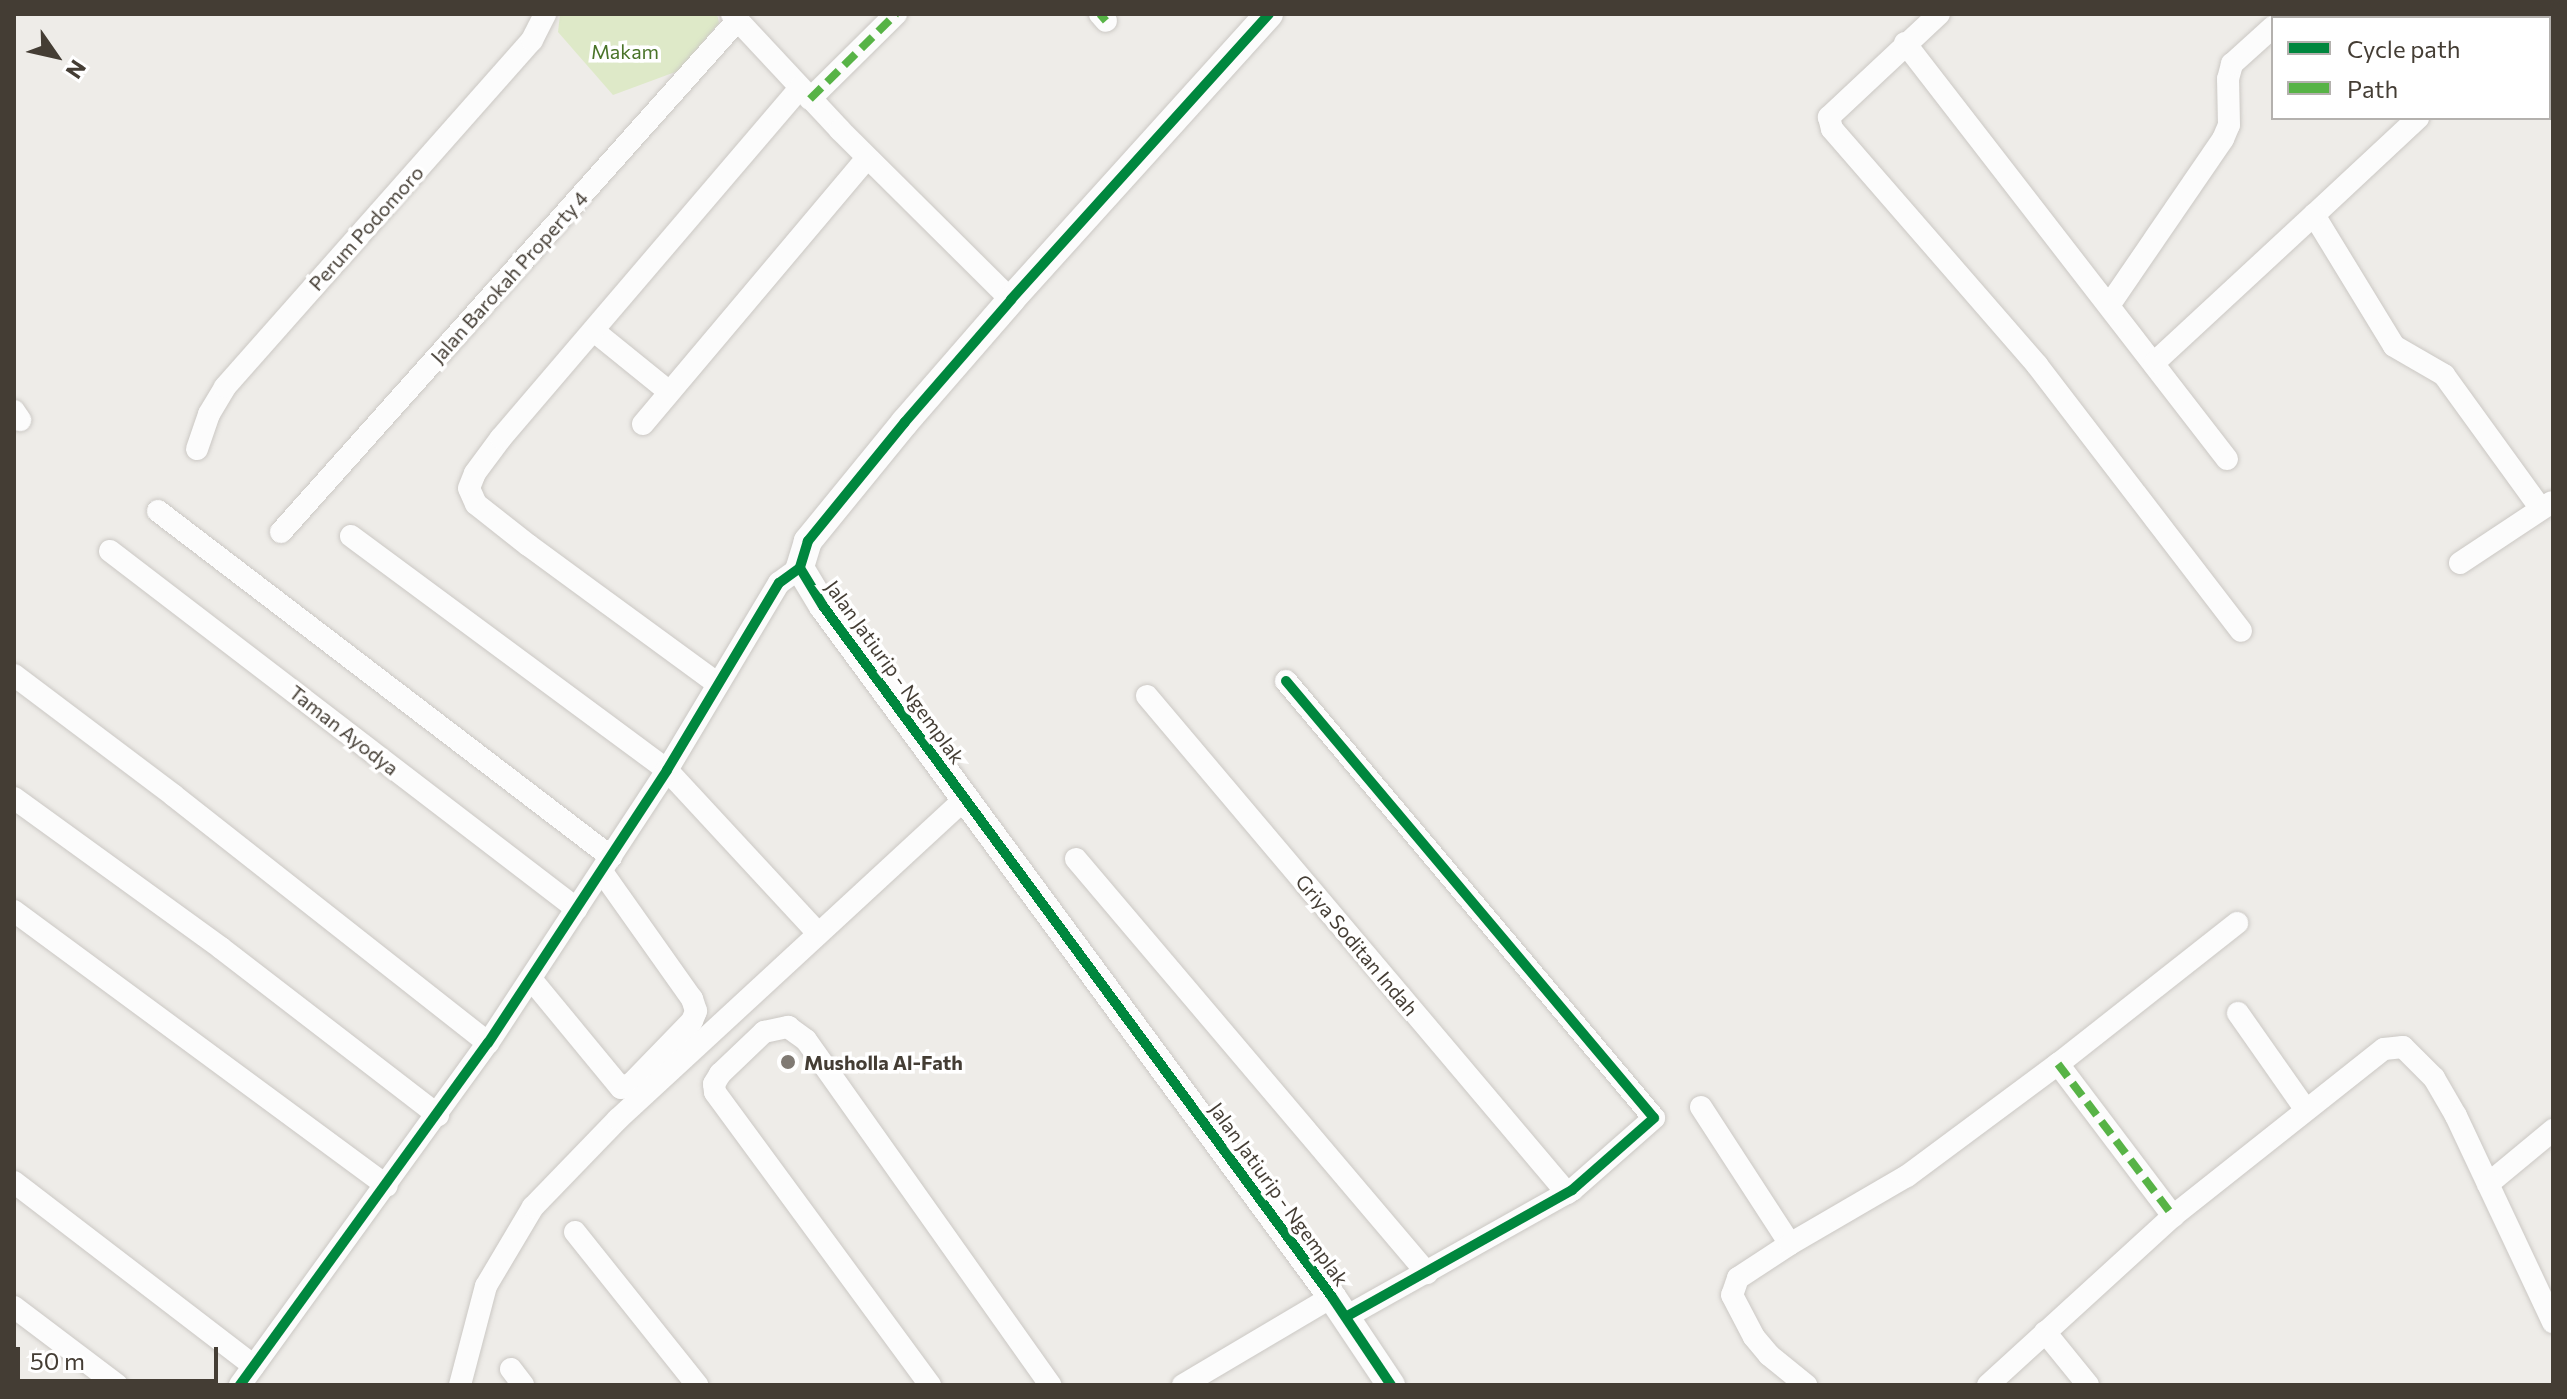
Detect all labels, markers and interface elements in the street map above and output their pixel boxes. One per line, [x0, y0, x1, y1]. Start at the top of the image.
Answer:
north arrow [16, 16, 96, 96]
legend [2271, 16, 2551, 120]
text: Cycle path [2347, 34, 2461, 63]
park label: Makam [591, 39, 659, 63]
text: N [61, 55, 92, 84]
text: Path [2347, 74, 2398, 103]
street label: Perum Podomoro [304, 161, 428, 295]
street label: Jalan Barokah Property 4 [425, 186, 593, 368]
street label: Jalan Jatiurip - Ngemplak [820, 576, 970, 768]
street label: Taman Ayodya [285, 680, 403, 780]
street label: Griya Soditan Indah [1291, 869, 1423, 1021]
place label: Musholla Al-Fath [804, 1050, 963, 1074]
marker: Musholla Al-Fath [779, 1053, 797, 1071]
street label: Jalan Jatiurip - Ngemplak [1204, 1098, 1354, 1290]
scale bar [20, 1331, 222, 1381]
text: 50 m [30, 1346, 85, 1375]

